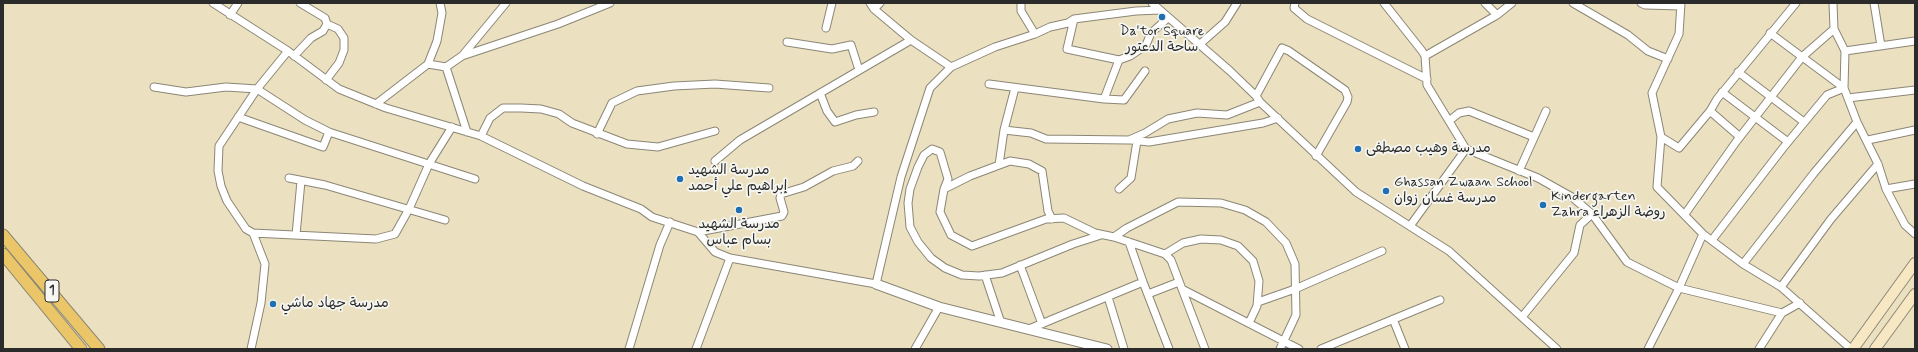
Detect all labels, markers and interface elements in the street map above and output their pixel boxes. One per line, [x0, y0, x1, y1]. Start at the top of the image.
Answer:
marker: Da'tor Square ساحة الدعتور [1157, 12, 1167, 22]
place label: Da'tor Square ساحة الدعتور [1120, 24, 1204, 56]
place label: مدرسة وهيب مصطفى [1366, 141, 1491, 157]
marker: مدرسة وهيب مصطفى [1353, 144, 1363, 154]
place label: مدرسة الشهيد إبراهيم علي أحمد [688, 163, 787, 196]
marker: مدرسة الشهيد إبراهيم علي أحمد [675, 174, 685, 184]
place label: Ghassan Zwaan School مدرسة غسان زوان [1394, 175, 1533, 208]
marker: Ghassan Zwaan School مدرسة غسان زوان [1381, 186, 1391, 196]
place label: Kindergarten Zahra روضة الزهراء [1551, 189, 1666, 222]
marker: Kindergarten Zahra روضة الزهراء [1538, 200, 1548, 210]
marker: مدرسة الشهيد بسام عباس [734, 205, 744, 215]
place label: مدرسة الشهيد بسام عباس [698, 217, 780, 250]
road number: 1 [45, 280, 59, 302]
place label: مدرسة جهاد ماشي [281, 296, 389, 312]
marker: مدرسة جهاد ماشي [268, 299, 278, 309]

